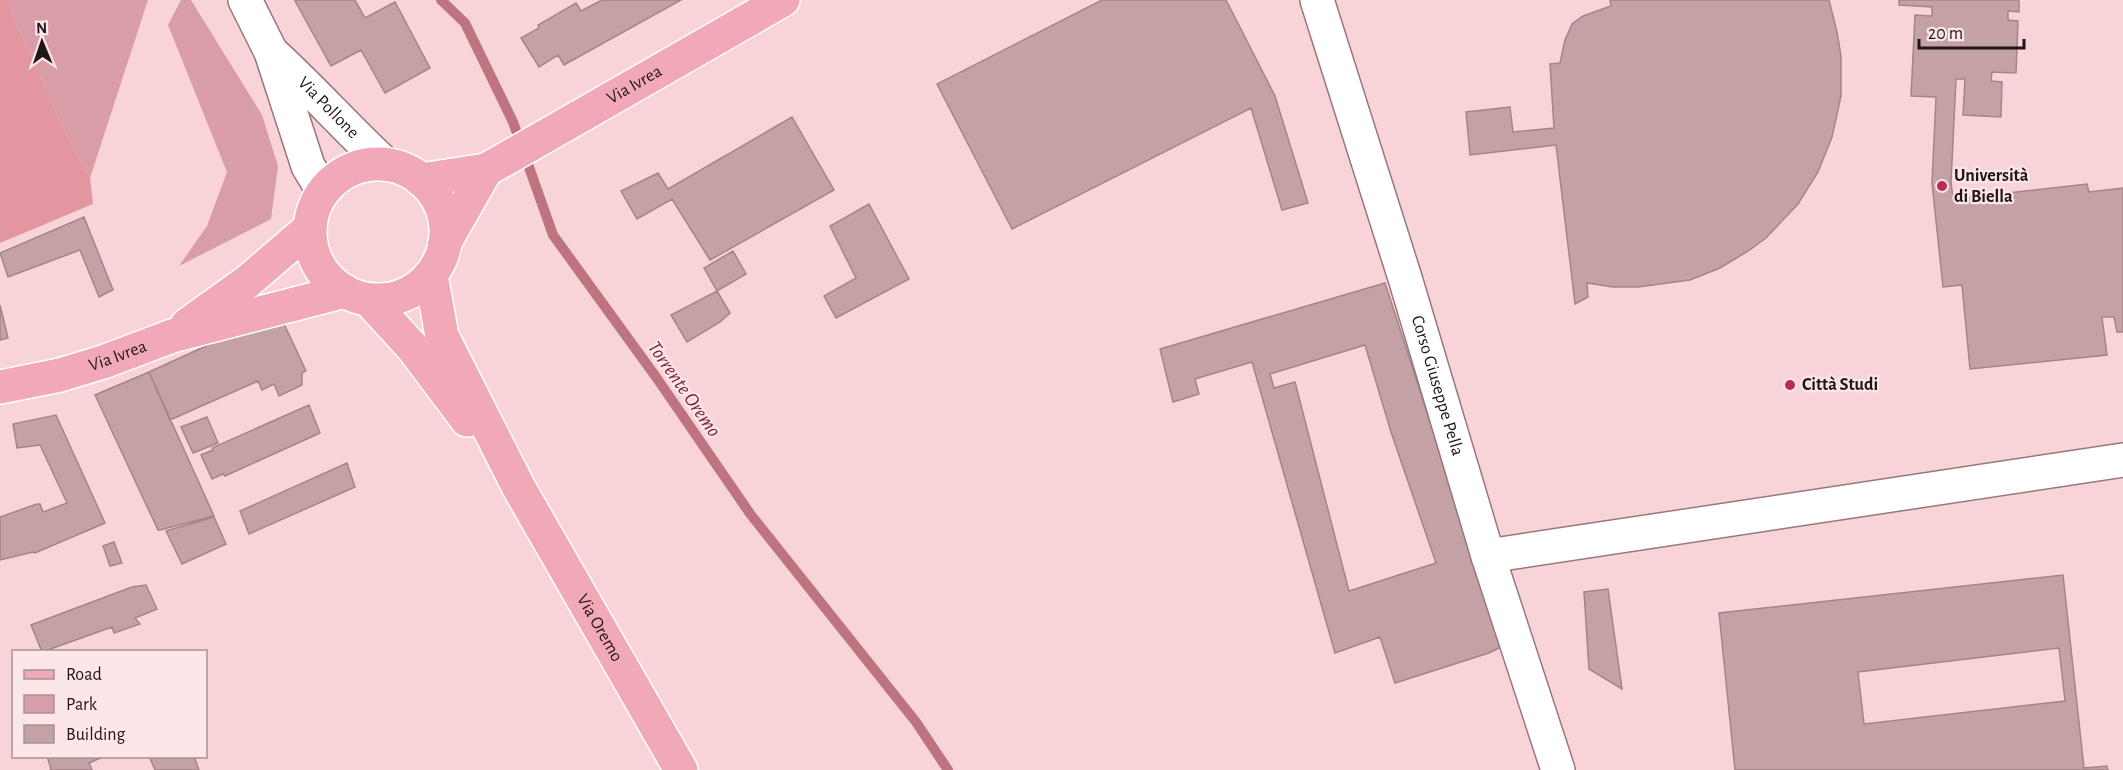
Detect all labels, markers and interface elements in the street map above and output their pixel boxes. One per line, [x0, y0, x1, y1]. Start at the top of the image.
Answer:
north arrow [12, 12, 72, 72]
scale bar [1919, 12, 2024, 50]
text: N [36, 20, 47, 36]
text: 20 m [1928, 25, 1963, 43]
street label: Via Ivrea [604, 62, 665, 108]
street label: Via Pollone [294, 74, 362, 142]
place label: Università di Biella [1954, 167, 2029, 206]
marker: Università di Biella [1935, 179, 1949, 193]
street label: Corso Giuseppe Pella [1408, 314, 1467, 458]
street label: Via Ivrea [87, 337, 149, 375]
water label: Torrente Oremo [644, 337, 724, 441]
place label: Città Studi [1802, 376, 1878, 394]
marker: Città Studi [1783, 378, 1797, 392]
street label: Via Oremo [573, 591, 626, 665]
legend [12, 650, 207, 758]
text: Road [66, 666, 102, 684]
text: Park [66, 696, 98, 714]
text: Building [66, 726, 126, 744]

